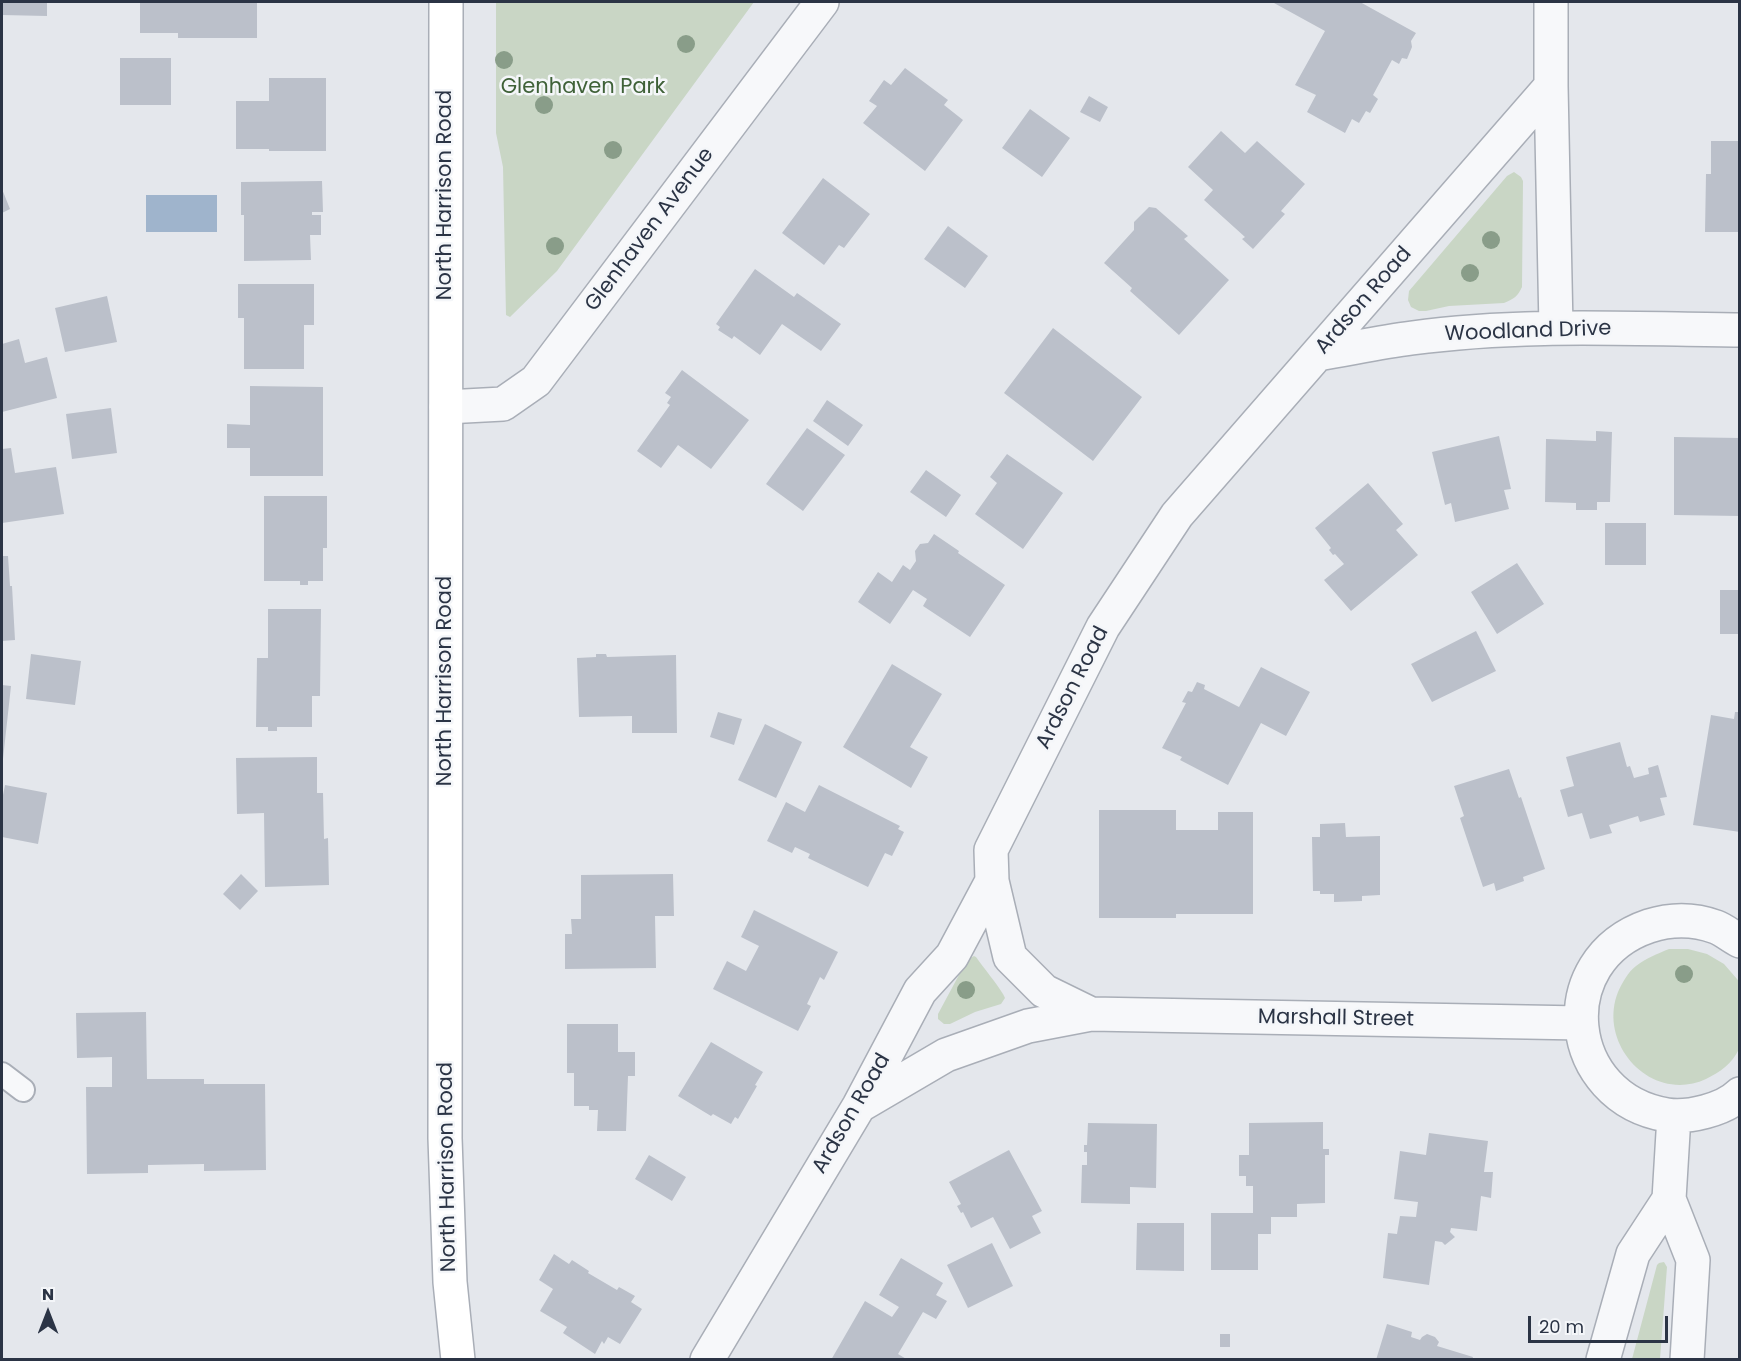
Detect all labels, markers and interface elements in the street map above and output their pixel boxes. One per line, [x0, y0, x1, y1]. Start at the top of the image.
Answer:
park label: Glenhaven Park [501, 75, 665, 101]
street label: North Harrison Road [433, 90, 459, 300]
street label: Glenhaven Avenue [580, 143, 720, 317]
street label: Ardson Road [1310, 242, 1418, 360]
street label: Woodland Drive [1444, 316, 1612, 348]
street label: North Harrison Road [433, 576, 459, 786]
street label: Ardson Road [1031, 622, 1115, 754]
street label: Marshall Street [1258, 1005, 1414, 1033]
street label: Ardson Road [808, 1050, 896, 1178]
street label: North Harrison Road [434, 1062, 462, 1272]
north arrow [18, 1283, 78, 1343]
text: N [42, 1283, 54, 1306]
scale bar [1531, 1304, 1670, 1342]
text: 20 m [1539, 1314, 1584, 1339]

